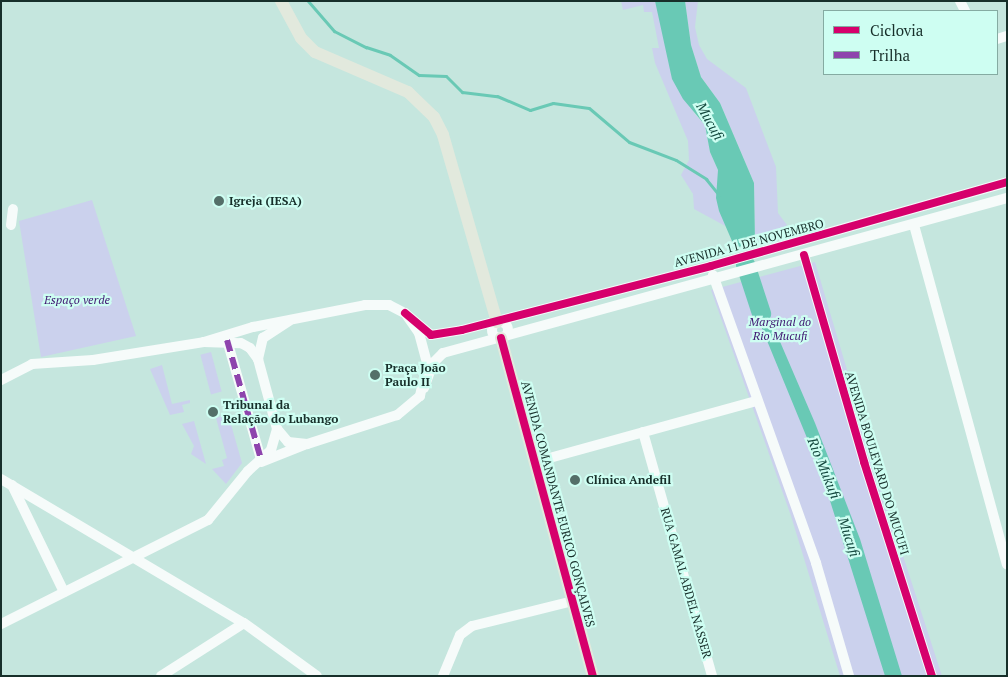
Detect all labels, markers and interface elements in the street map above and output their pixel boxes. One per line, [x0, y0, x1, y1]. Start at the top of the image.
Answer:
legend [823, 10, 998, 75]
text: Ciclovia [870, 20, 923, 40]
text: Trilha [870, 45, 910, 65]
water label: Mucufi [693, 99, 727, 143]
place label: Igreja (IESA) [229, 194, 302, 208]
marker: Igreja (IESA) [213, 195, 225, 207]
street label: AVENIDA 11 DE NOVEMBRO [673, 216, 825, 270]
park label: Espaço verde [44, 293, 110, 307]
park label: Marginal do Rio Mucufi [749, 315, 811, 343]
place label: Praça João Paulo II [385, 361, 446, 389]
marker: Praça João Paulo II [369, 369, 381, 381]
street label: AVENIDA BOULEVARD DO MUCUFI [842, 369, 912, 557]
street label: AVENIDA COMANDANTE EURICO GONÇALVES [518, 379, 598, 629]
place label: Tribunal da Relação do Lubango [223, 398, 338, 426]
marker: Tribunal da Relação do Lubango [207, 406, 219, 418]
water label: Rio Mukufi [804, 435, 844, 501]
marker: Clínica Andefil [568, 473, 582, 487]
place label: Clínica Andefil [586, 473, 671, 487]
street label: RUA GAMAL ABDEL NASSER [658, 506, 714, 660]
water label: Mucufi [835, 515, 863, 559]

